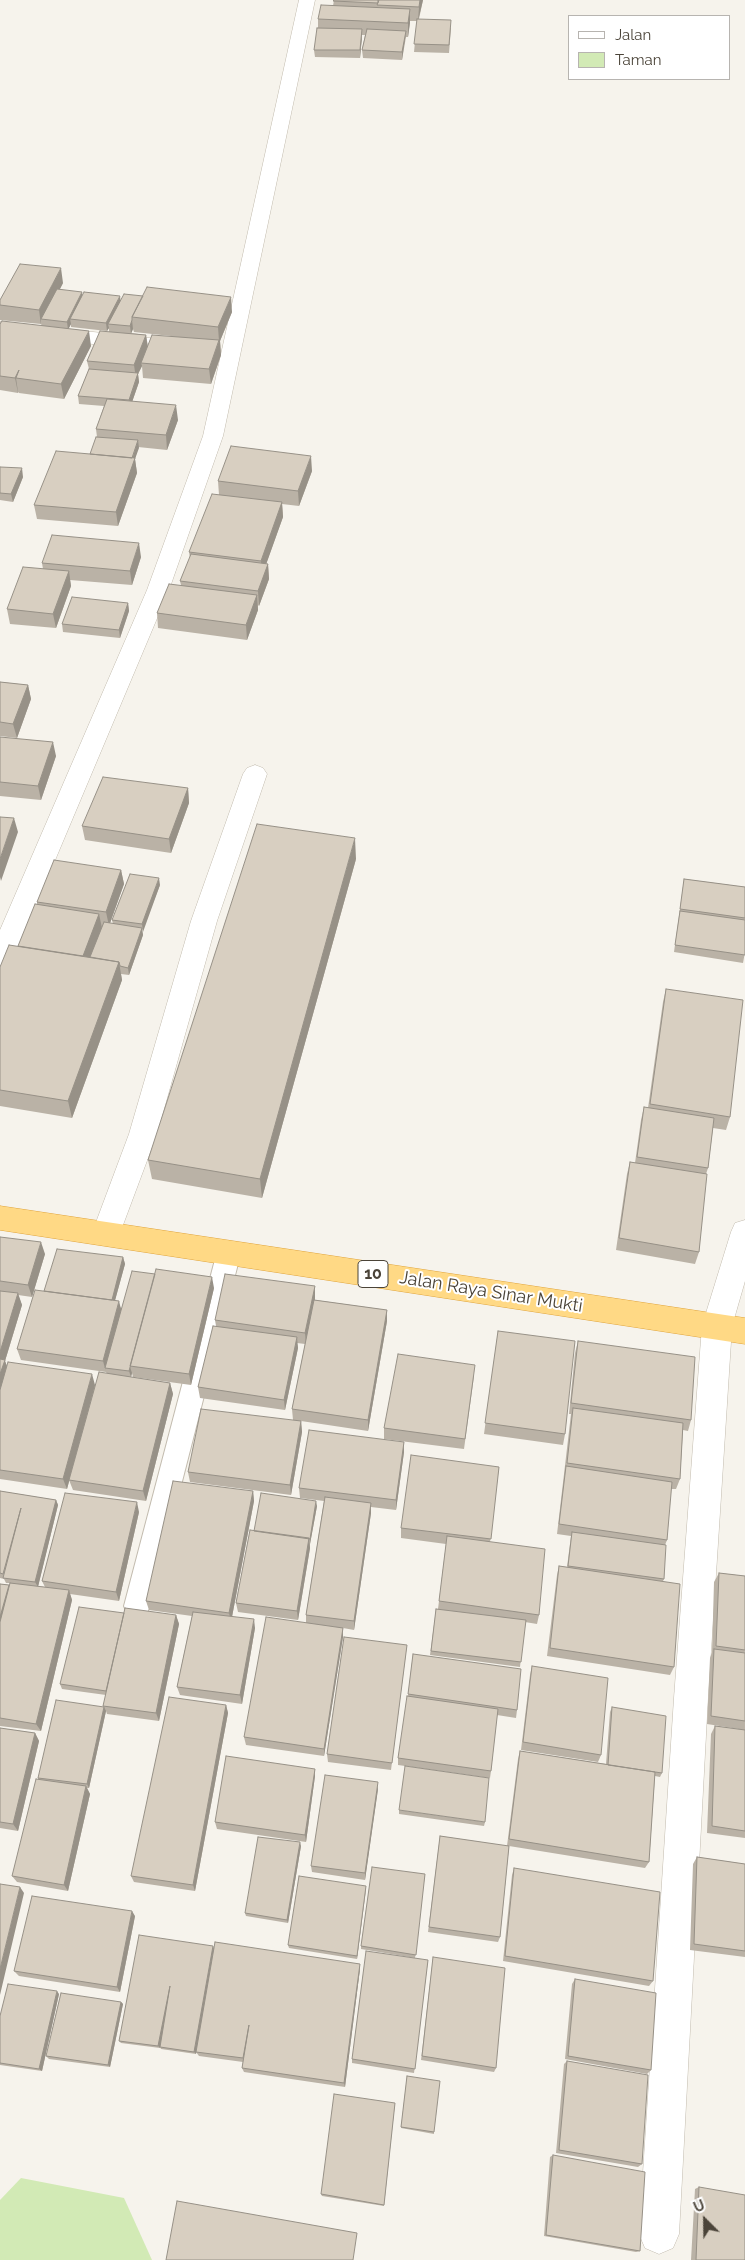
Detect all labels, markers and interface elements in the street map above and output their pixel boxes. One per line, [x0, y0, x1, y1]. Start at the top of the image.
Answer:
legend [568, 15, 730, 80]
text: Jalan [615, 26, 651, 44]
text: Taman [615, 51, 661, 69]
road number: 10 [358, 1260, 388, 1288]
street label: Jalan Raya Sinar Mukti [398, 1267, 584, 1317]
north arrow [680, 2195, 730, 2245]
text: U [691, 2197, 707, 2216]

